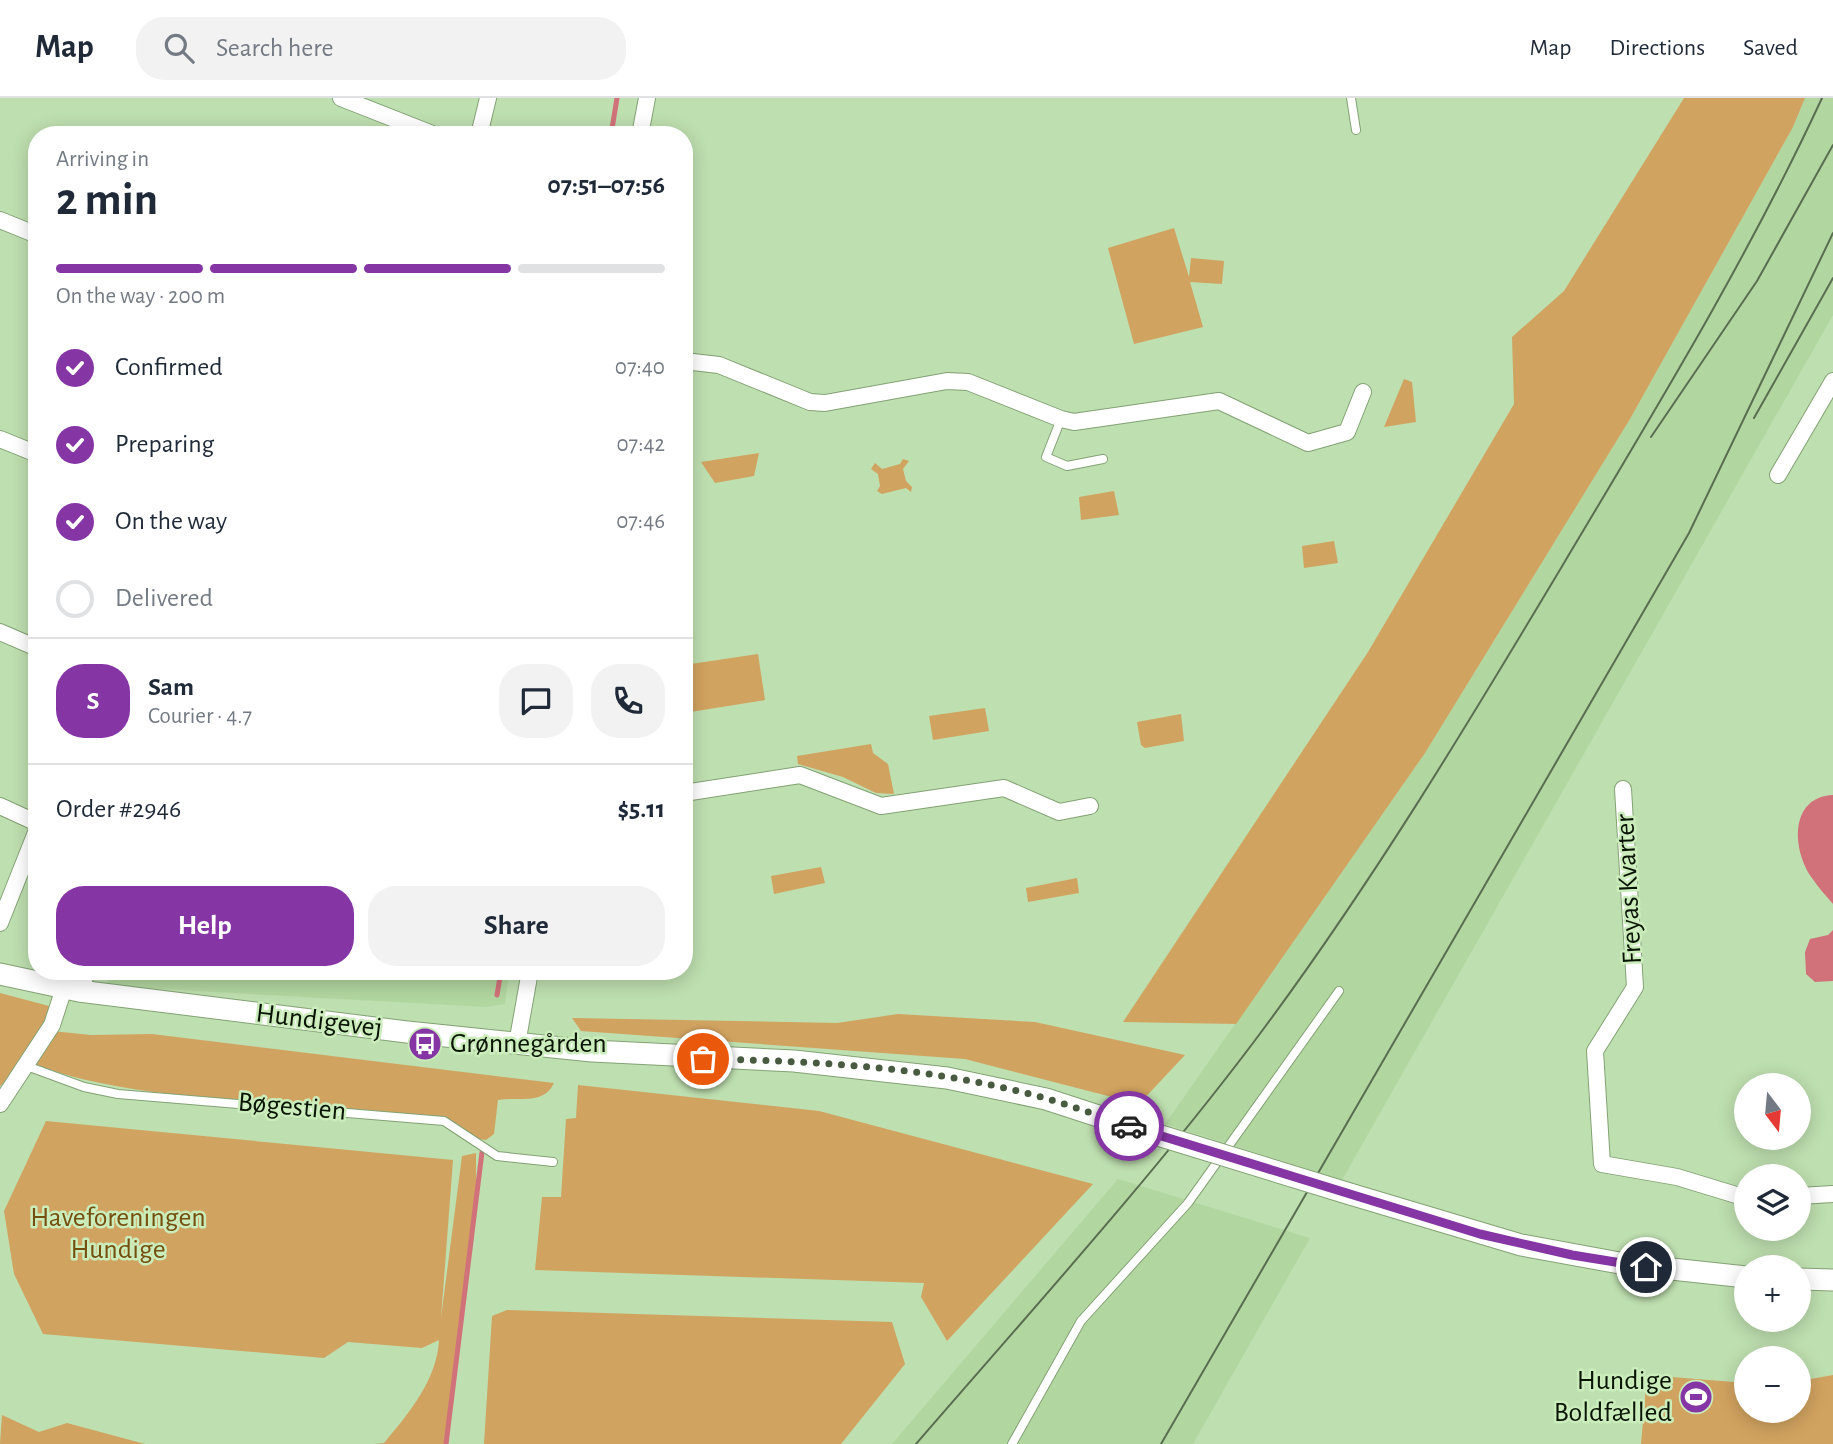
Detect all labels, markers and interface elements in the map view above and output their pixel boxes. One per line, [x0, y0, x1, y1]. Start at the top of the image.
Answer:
search box [136, 17, 626, 80]
icon: search [160, 29, 198, 67]
text: Map [35, 31, 94, 64]
text: Search here [216, 35, 334, 61]
text: Map [1529, 36, 1571, 60]
text: Directions [1609, 36, 1705, 60]
text: Saved [1743, 36, 1798, 60]
text: Arriving in [56, 148, 149, 171]
text: 07:51–07:56 [547, 172, 665, 198]
text: 2 min [56, 177, 158, 223]
text: On the way · 200 m [56, 285, 225, 308]
icon: check [56, 349, 94, 387]
text: Confirmed [115, 354, 223, 380]
text: 07:40 [615, 356, 665, 379]
icon: check [56, 426, 94, 464]
text: Preparing [115, 431, 214, 457]
text: 07:42 [616, 433, 665, 456]
icon: check [56, 503, 94, 541]
text: On the way [115, 508, 227, 534]
text: 07:46 [616, 510, 665, 533]
text: Delivered [115, 585, 213, 611]
button: chat [499, 664, 573, 738]
button: phone [591, 664, 665, 738]
text: Sam [148, 674, 194, 700]
text: S [87, 688, 99, 714]
text: Courier · 4.7 [148, 705, 252, 728]
text: Order #2946 [56, 796, 181, 822]
text: $5.11 [617, 796, 665, 822]
street label: Freyas Kvarter [1611, 813, 1647, 965]
button: Help [56, 886, 354, 966]
button: Share [368, 886, 665, 966]
street label: Hundigevej [254, 999, 384, 1043]
bus stop icon: Grønnegården [406, 1025, 444, 1063]
pin [673, 1029, 733, 1089]
place label: Grønnegården [450, 1030, 607, 1058]
icon: bag [684, 1040, 722, 1078]
north arrow [1734, 1073, 1811, 1150]
map controls [1734, 1073, 1811, 1423]
street label: Bøgestien [237, 1088, 347, 1126]
courier [1094, 1091, 1164, 1161]
icon: car [1110, 1107, 1148, 1145]
button: layers [1734, 1164, 1811, 1241]
park label: Haveforeningen Hundige [30, 1204, 206, 1264]
pin [1616, 1237, 1676, 1297]
icon: home [1627, 1248, 1665, 1286]
button: + [1734, 1255, 1811, 1332]
button: − [1734, 1346, 1811, 1423]
place label: Hundige Boldfælled [1554, 1367, 1672, 1427]
sports icon: Hundige Boldfælled [1677, 1378, 1715, 1416]

